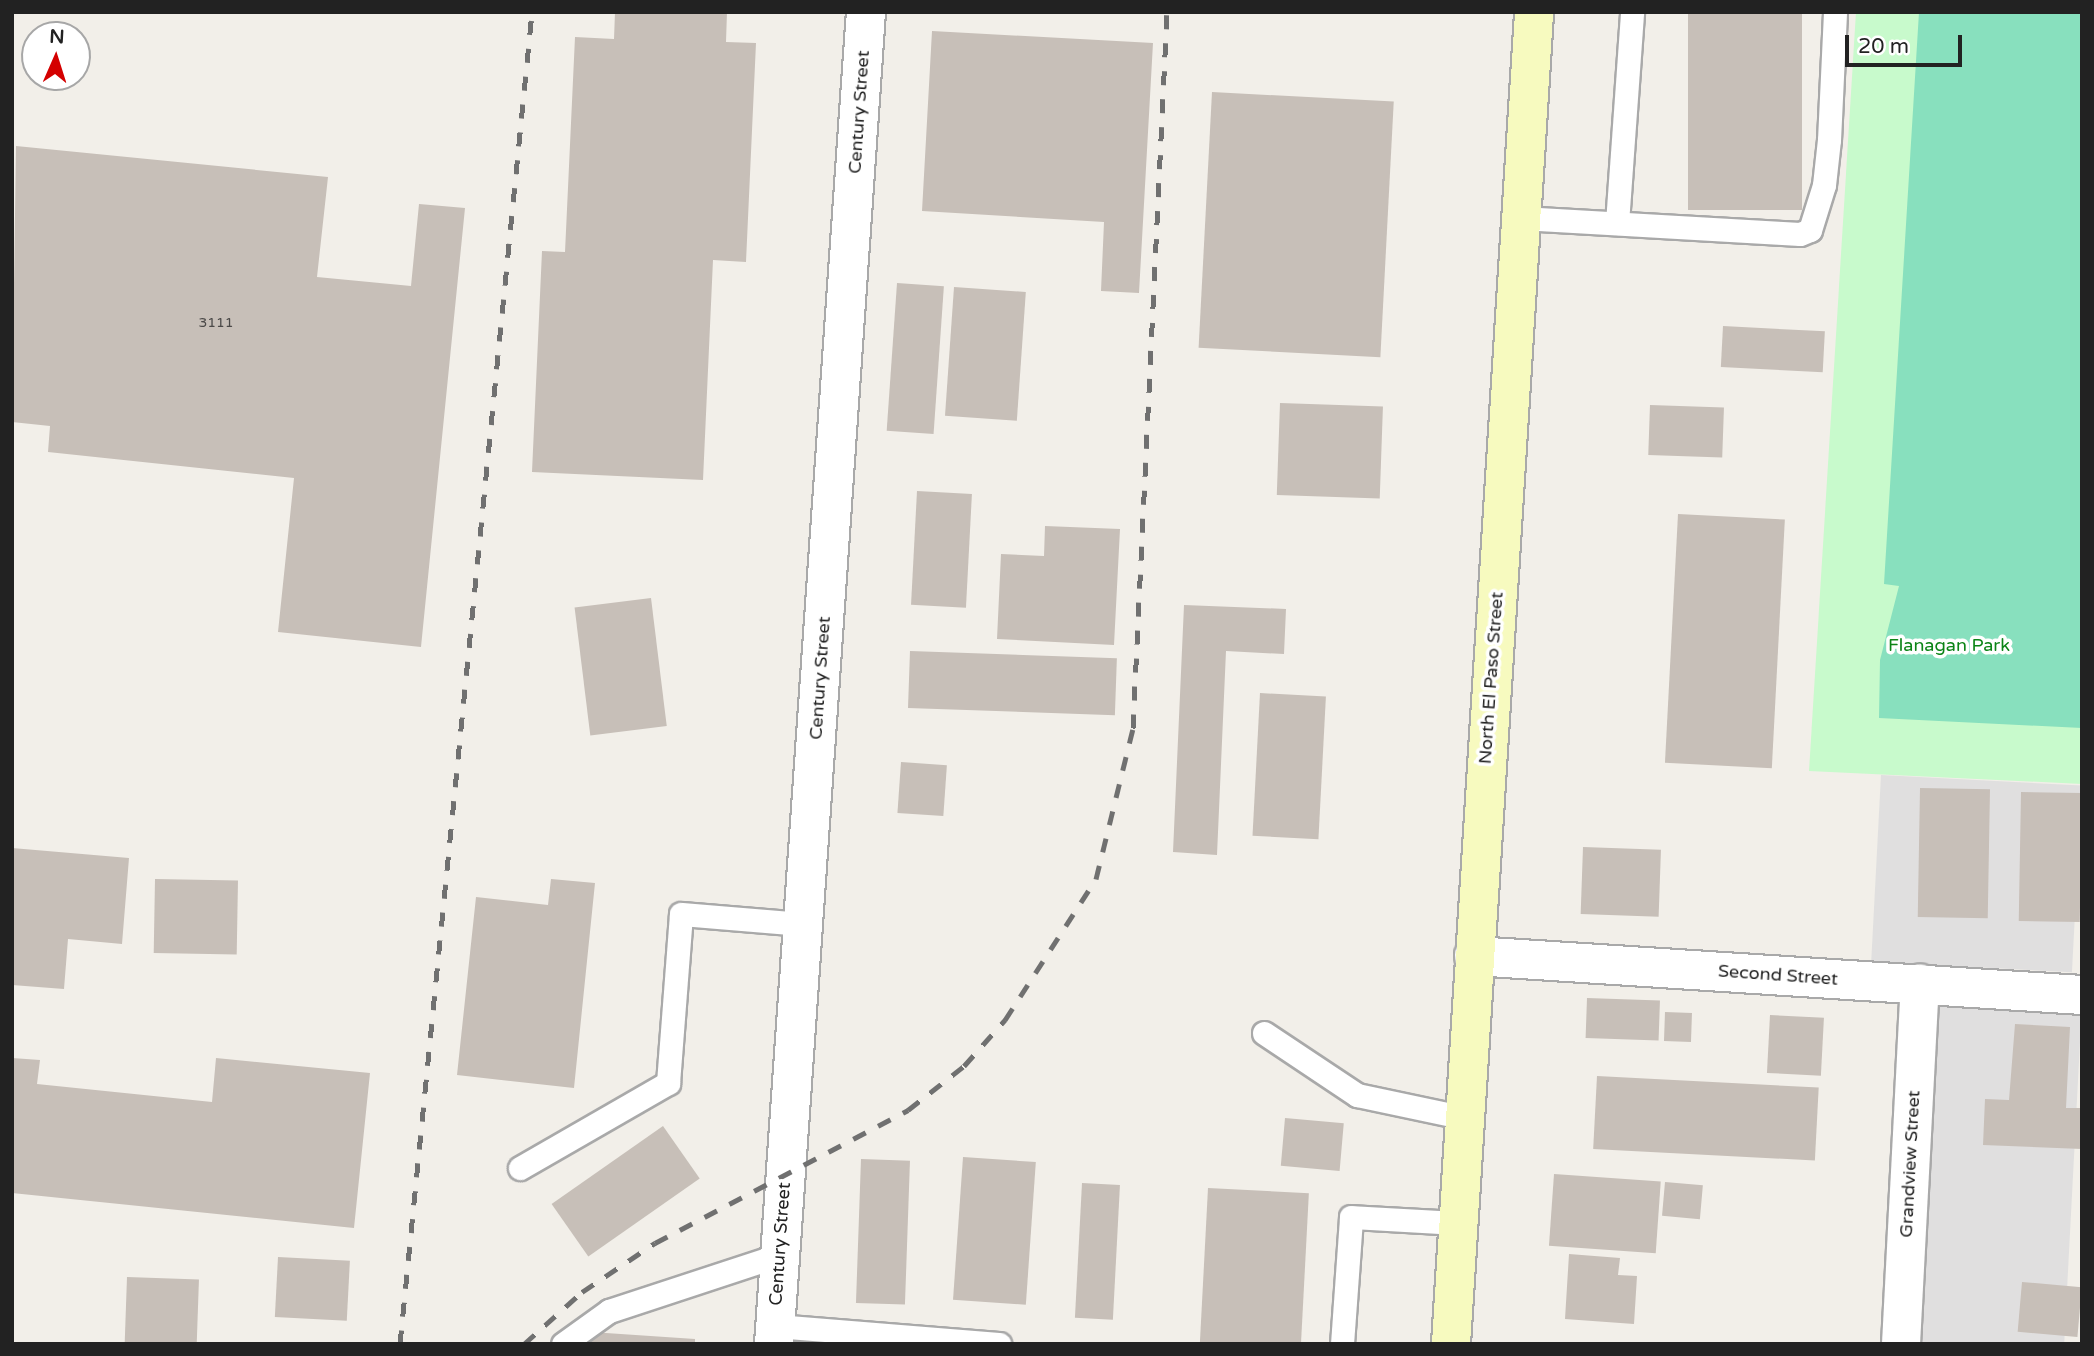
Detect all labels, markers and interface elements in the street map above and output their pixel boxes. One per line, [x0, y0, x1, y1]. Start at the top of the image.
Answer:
north arrow [21, 21, 91, 91]
scale bar [1849, 21, 1966, 65]
text: N [49, 26, 65, 48]
text: 20 m [1858, 34, 1909, 59]
street label: Century Street [844, 50, 874, 174]
house number: 3111 [198, 315, 234, 331]
street label: North El Paso Street [1474, 591, 1508, 765]
street label: Century Street [805, 616, 835, 740]
park label: Flanagan Park [1888, 634, 2010, 656]
street label: Second Street [1717, 960, 1839, 990]
street label: Grandview Street [1895, 1090, 1925, 1238]
street label: Century Street [765, 1182, 795, 1306]

